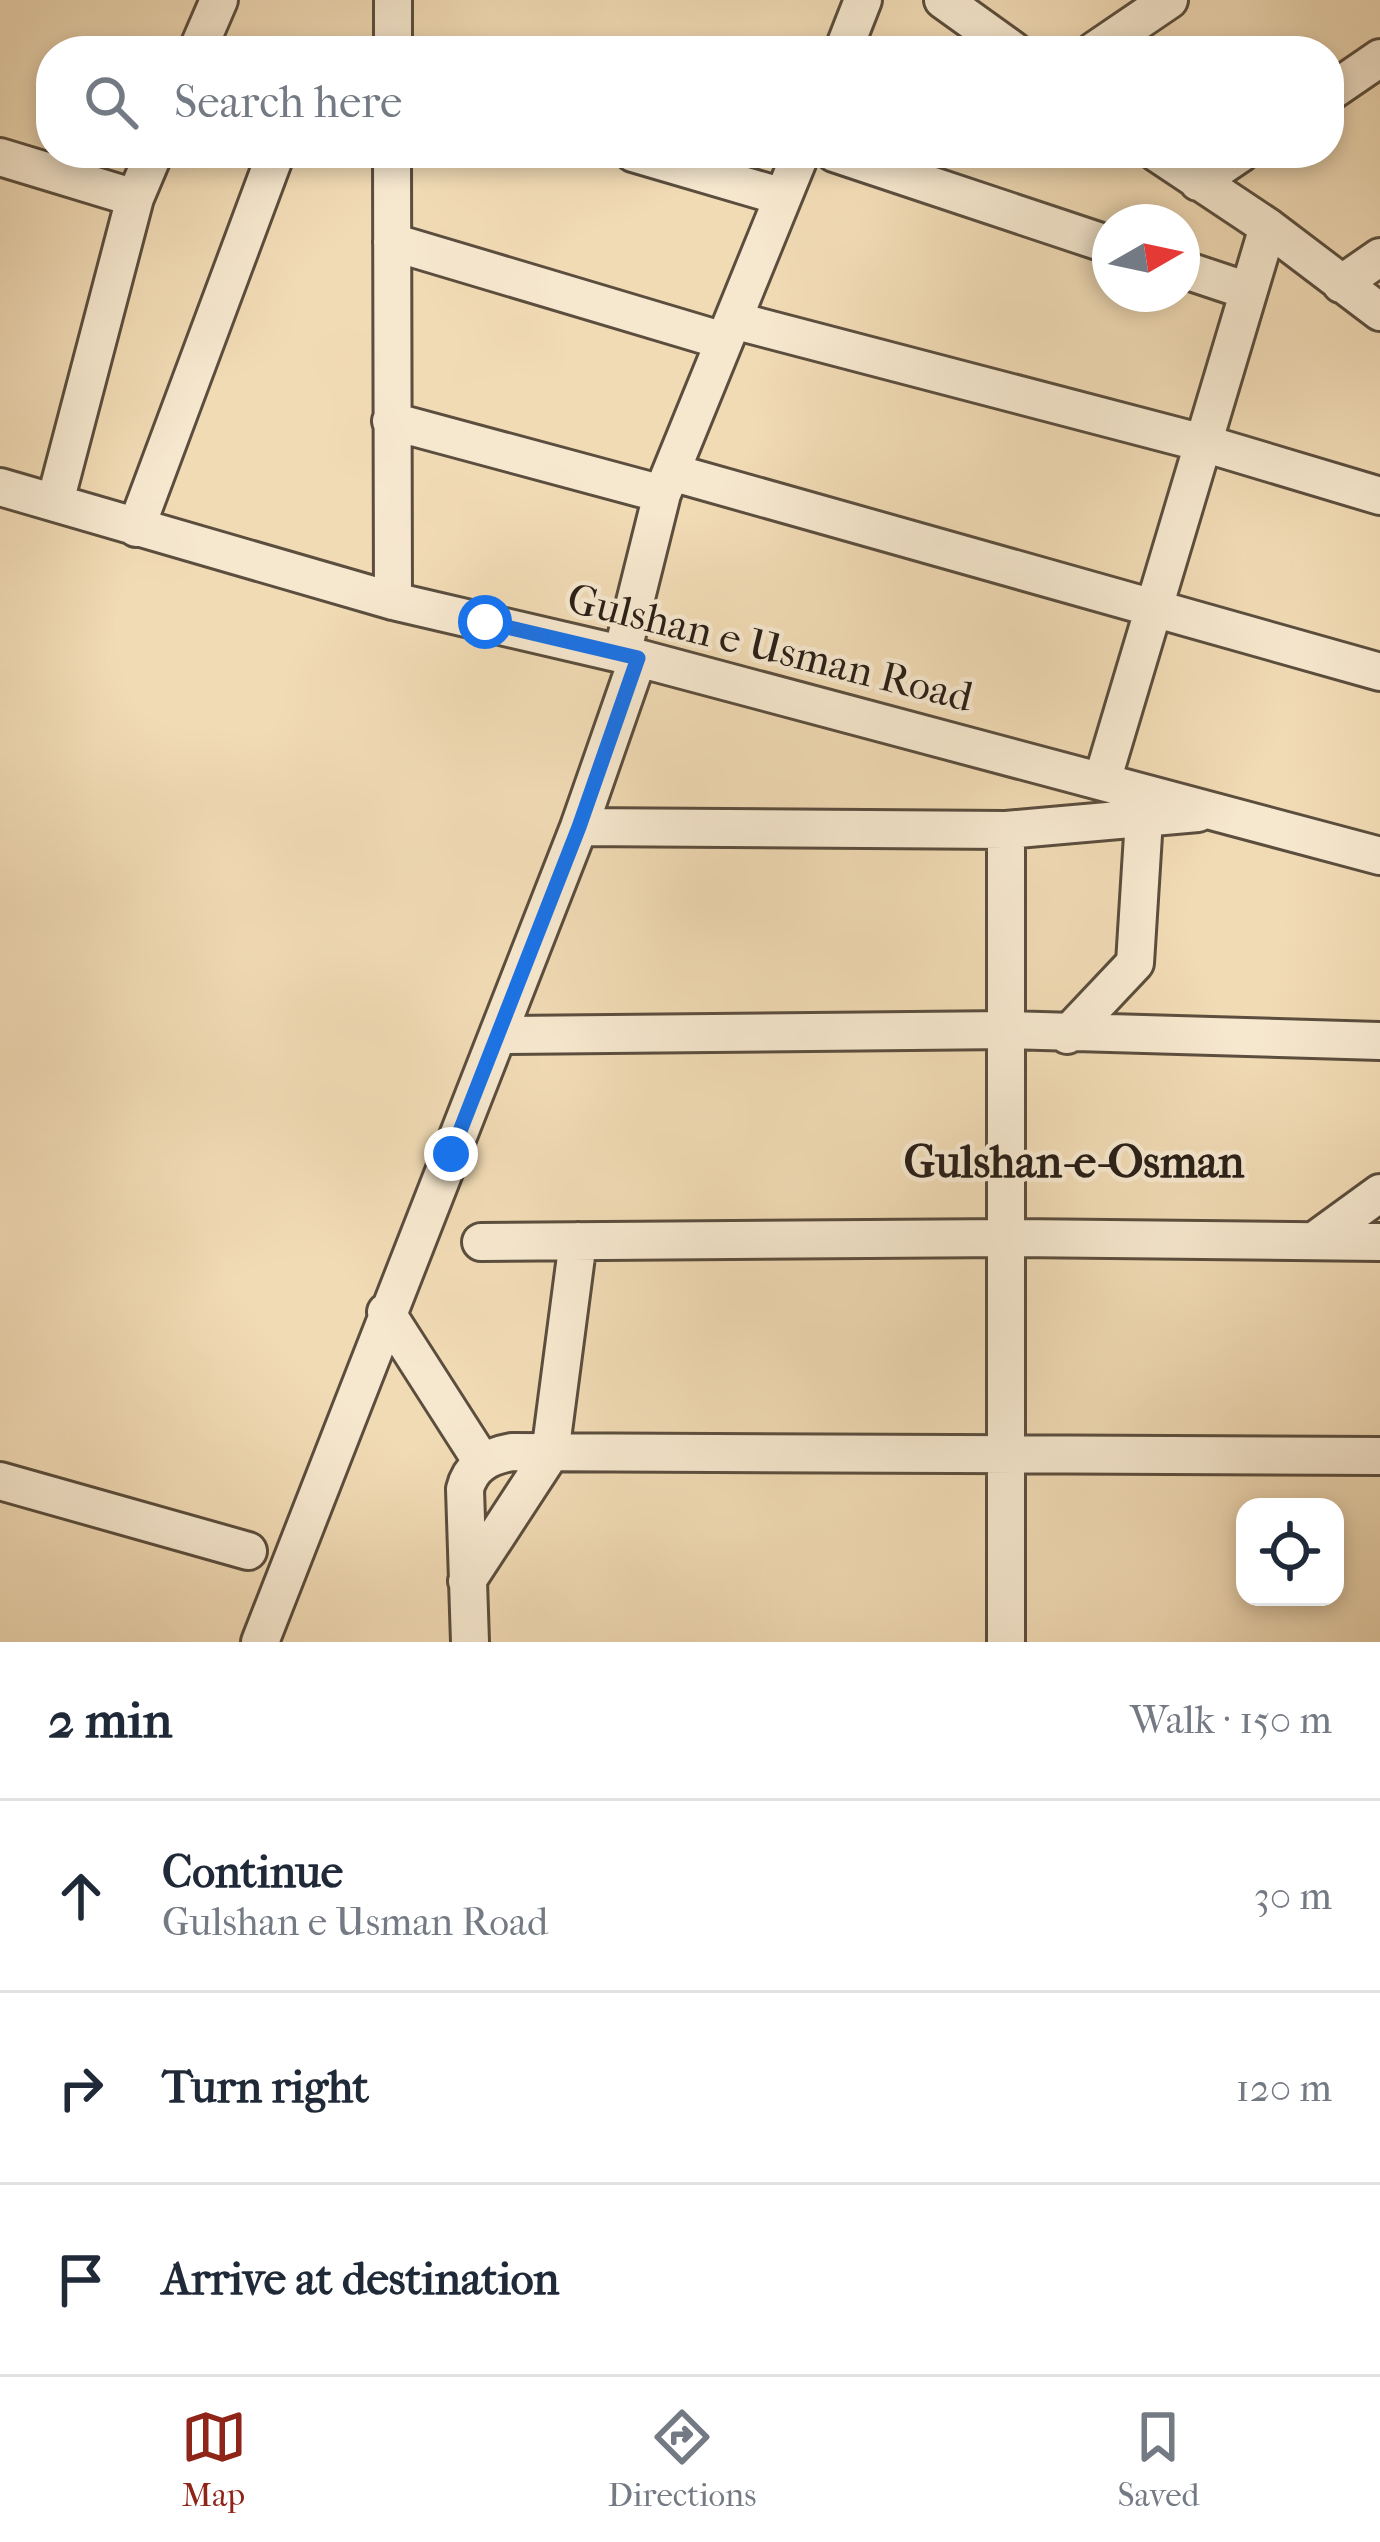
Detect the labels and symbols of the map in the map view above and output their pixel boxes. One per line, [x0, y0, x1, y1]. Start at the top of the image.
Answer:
north arrow [1092, 204, 1200, 312]
street label: Gulshan e Usman Road [562, 574, 979, 722]
route start [458, 595, 512, 649]
route end [424, 1127, 478, 1181]
district label: Gulshan-e-Osman [904, 1136, 1245, 1189]

